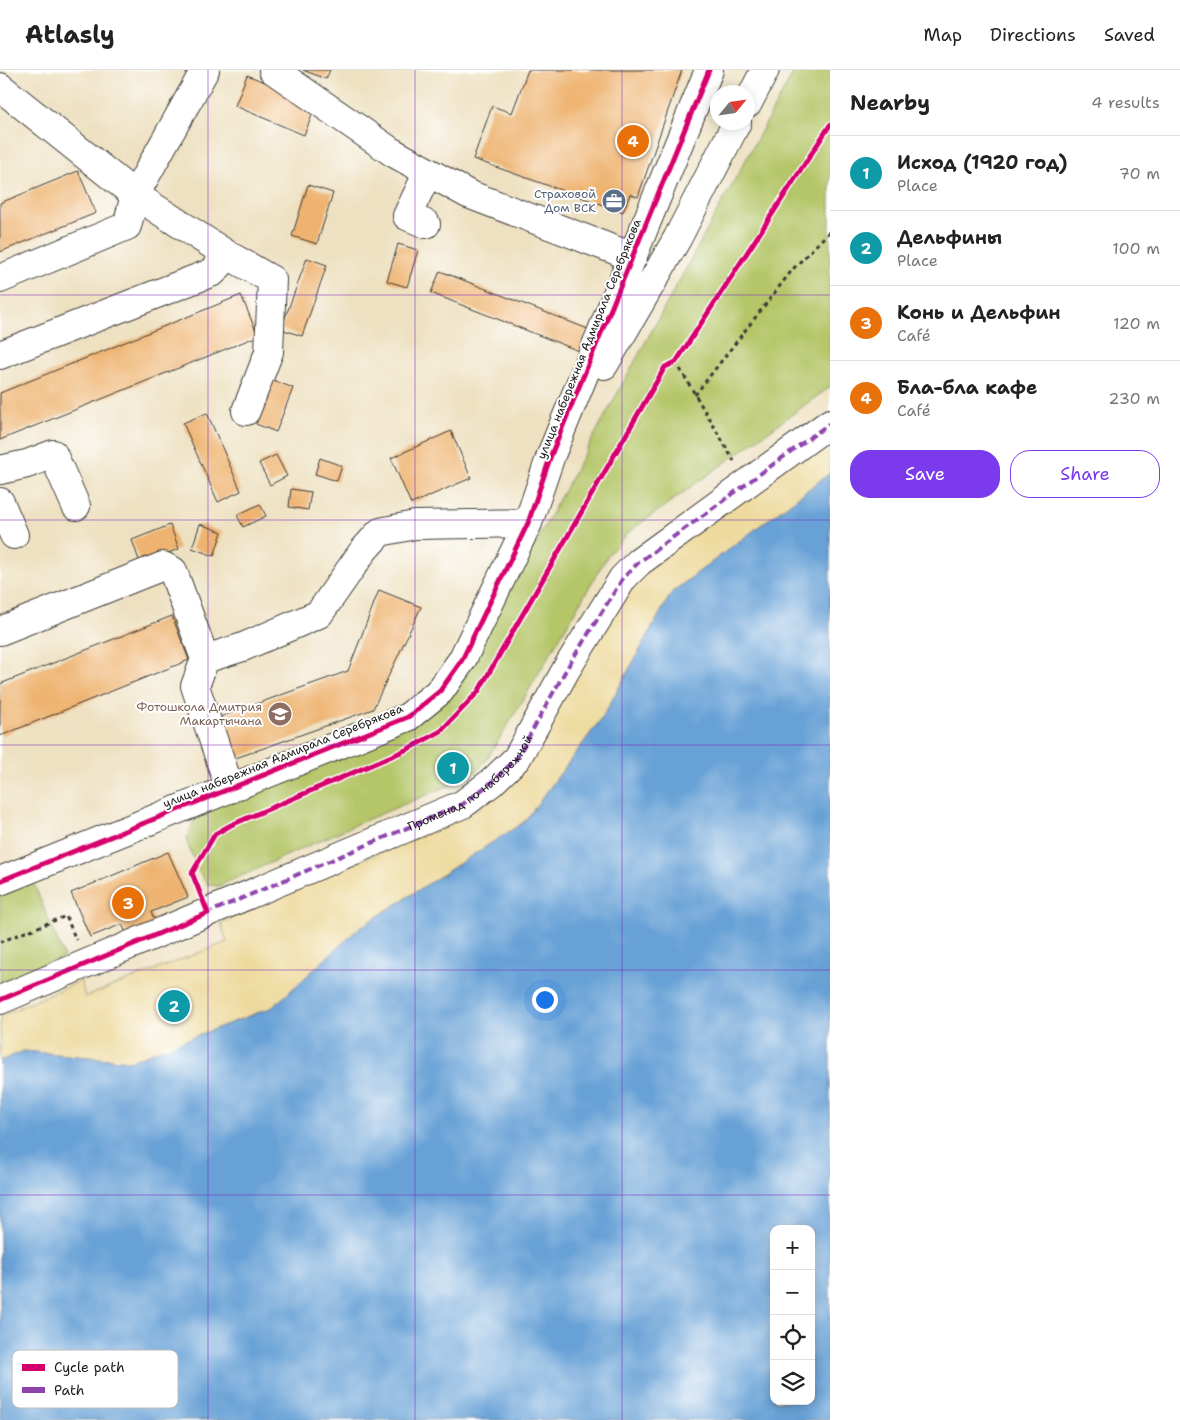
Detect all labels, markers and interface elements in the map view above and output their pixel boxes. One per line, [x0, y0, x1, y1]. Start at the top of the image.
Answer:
text: Atlasly [25, 19, 115, 51]
text: Map [924, 23, 962, 47]
text: Directions [990, 23, 1076, 47]
text: Saved [1104, 23, 1155, 47]
north arrow [710, 85, 755, 130]
text: Nearby [850, 89, 930, 117]
text: 4 results [1091, 92, 1160, 113]
pin: 4 [617, 122, 649, 160]
text: Исход (1920 год) [897, 150, 1067, 175]
text: 1 [862, 163, 870, 184]
text: 70 m [1119, 163, 1160, 184]
text: Place [897, 175, 938, 196]
place label: Страховой Дом ВСК [534, 186, 596, 216]
office icon: Страховой Дом ВСК [601, 188, 627, 214]
street label: улица набережная Адмирала Серебрякова [533, 216, 645, 461]
text: Дельфины [897, 225, 1002, 250]
text: 2 [860, 238, 872, 259]
text: 100 m [1112, 238, 1160, 259]
text: Place [897, 250, 938, 271]
text: Конь и Дельфин [897, 300, 1061, 325]
text: 3 [860, 313, 872, 334]
text: 120 m [1113, 313, 1160, 334]
text: Café [897, 325, 931, 346]
text: Бла-бла кафе [897, 375, 1037, 400]
text: 4 [860, 388, 872, 409]
text: 230 m [1108, 388, 1160, 409]
text: Café [897, 400, 931, 421]
button: Save [850, 450, 1000, 498]
button: Share [1010, 450, 1160, 498]
place label: Фотошкола Дмитрия Макартычана [136, 699, 263, 729]
street label: улица набережная Адмирала Серебрякова [161, 700, 406, 812]
school or university icon: Фотошкола Дмитрия Макартычана [267, 701, 293, 727]
street label: Променад по набережной [405, 732, 536, 835]
pin: 1 [437, 749, 469, 787]
pin: 3 [112, 884, 144, 922]
pin: 2 [158, 987, 190, 1025]
your location [532, 987, 558, 1013]
map controls [770, 1225, 815, 1405]
button: + [770, 1225, 815, 1270]
button: − [770, 1270, 815, 1315]
button: locate [770, 1315, 815, 1360]
legend [12, 1350, 178, 1408]
text: Cycle path [54, 1358, 125, 1376]
button: layers [770, 1360, 815, 1405]
text: Path [54, 1381, 85, 1399]

